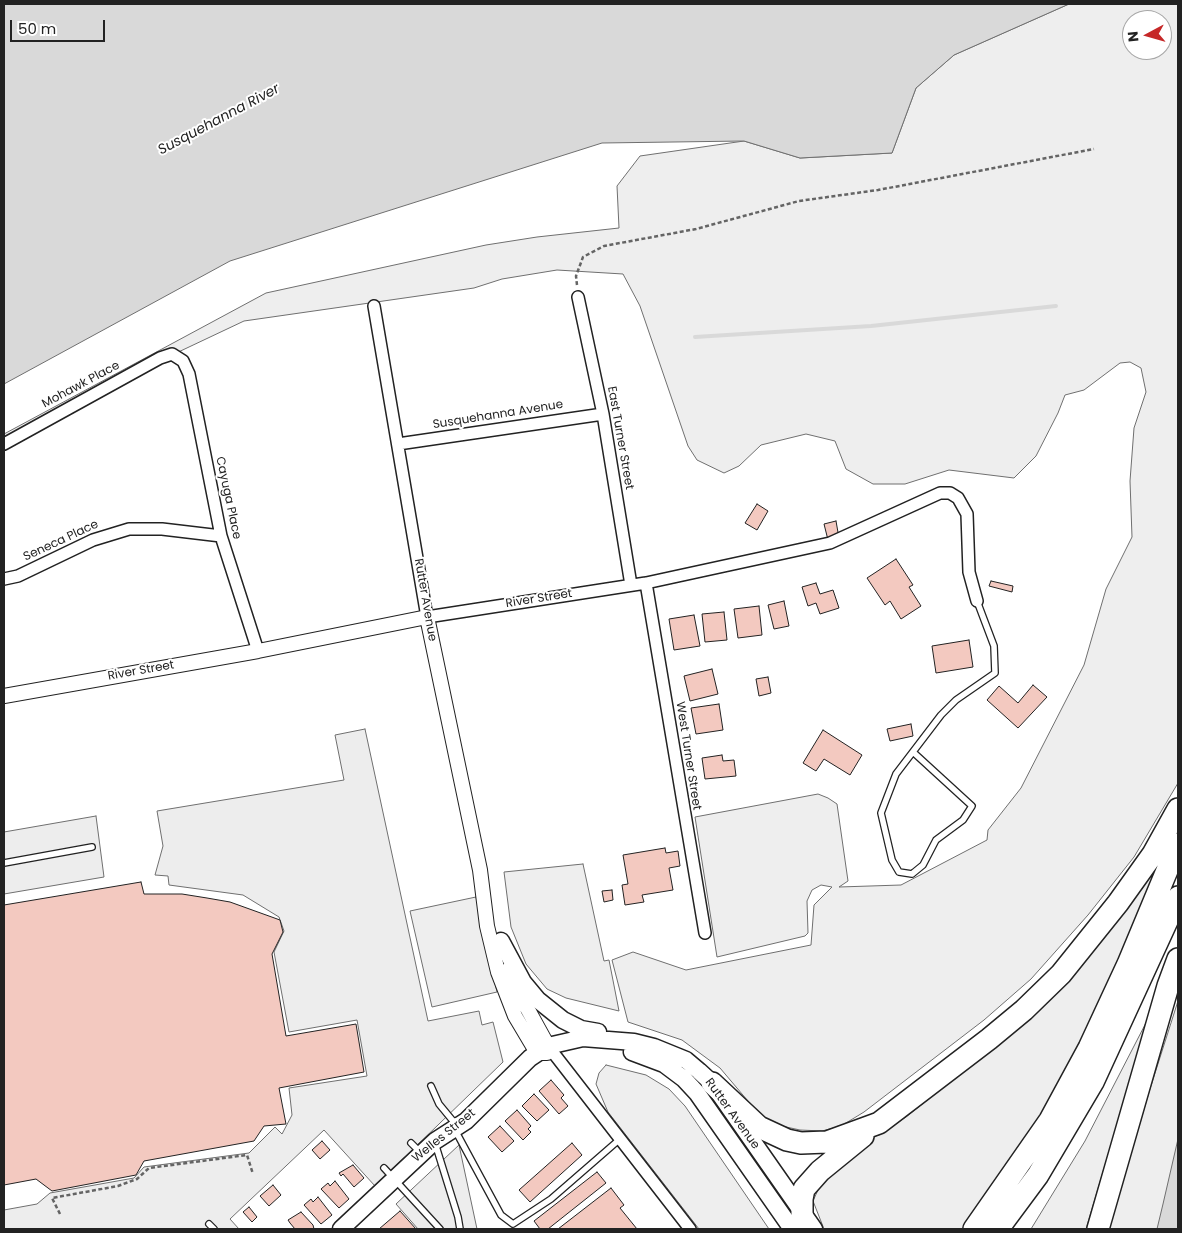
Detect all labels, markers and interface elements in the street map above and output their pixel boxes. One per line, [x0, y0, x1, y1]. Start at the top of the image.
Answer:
scale bar [12, 10, 108, 42]
north arrow [1122, 10, 1172, 60]
text: 50 m [18, 18, 56, 39]
text: N [1123, 30, 1144, 43]
water label: Susquehanna River [155, 81, 283, 159]
street label: Mohawk Place [40, 359, 122, 411]
street label: East Turner Street [604, 385, 636, 491]
street label: Susquehanna Avenue [432, 398, 564, 432]
street label: Cayuga Place [212, 455, 244, 541]
street label: Seneca Place [21, 517, 101, 565]
street label: Rutter Avenue [411, 557, 439, 643]
street label: River Street [505, 587, 573, 611]
street label: River Street [107, 658, 175, 684]
street label: West Turner Street [672, 701, 704, 811]
street label: Rutter Avenue [702, 1076, 762, 1152]
street label: Welles Street [410, 1106, 478, 1166]

